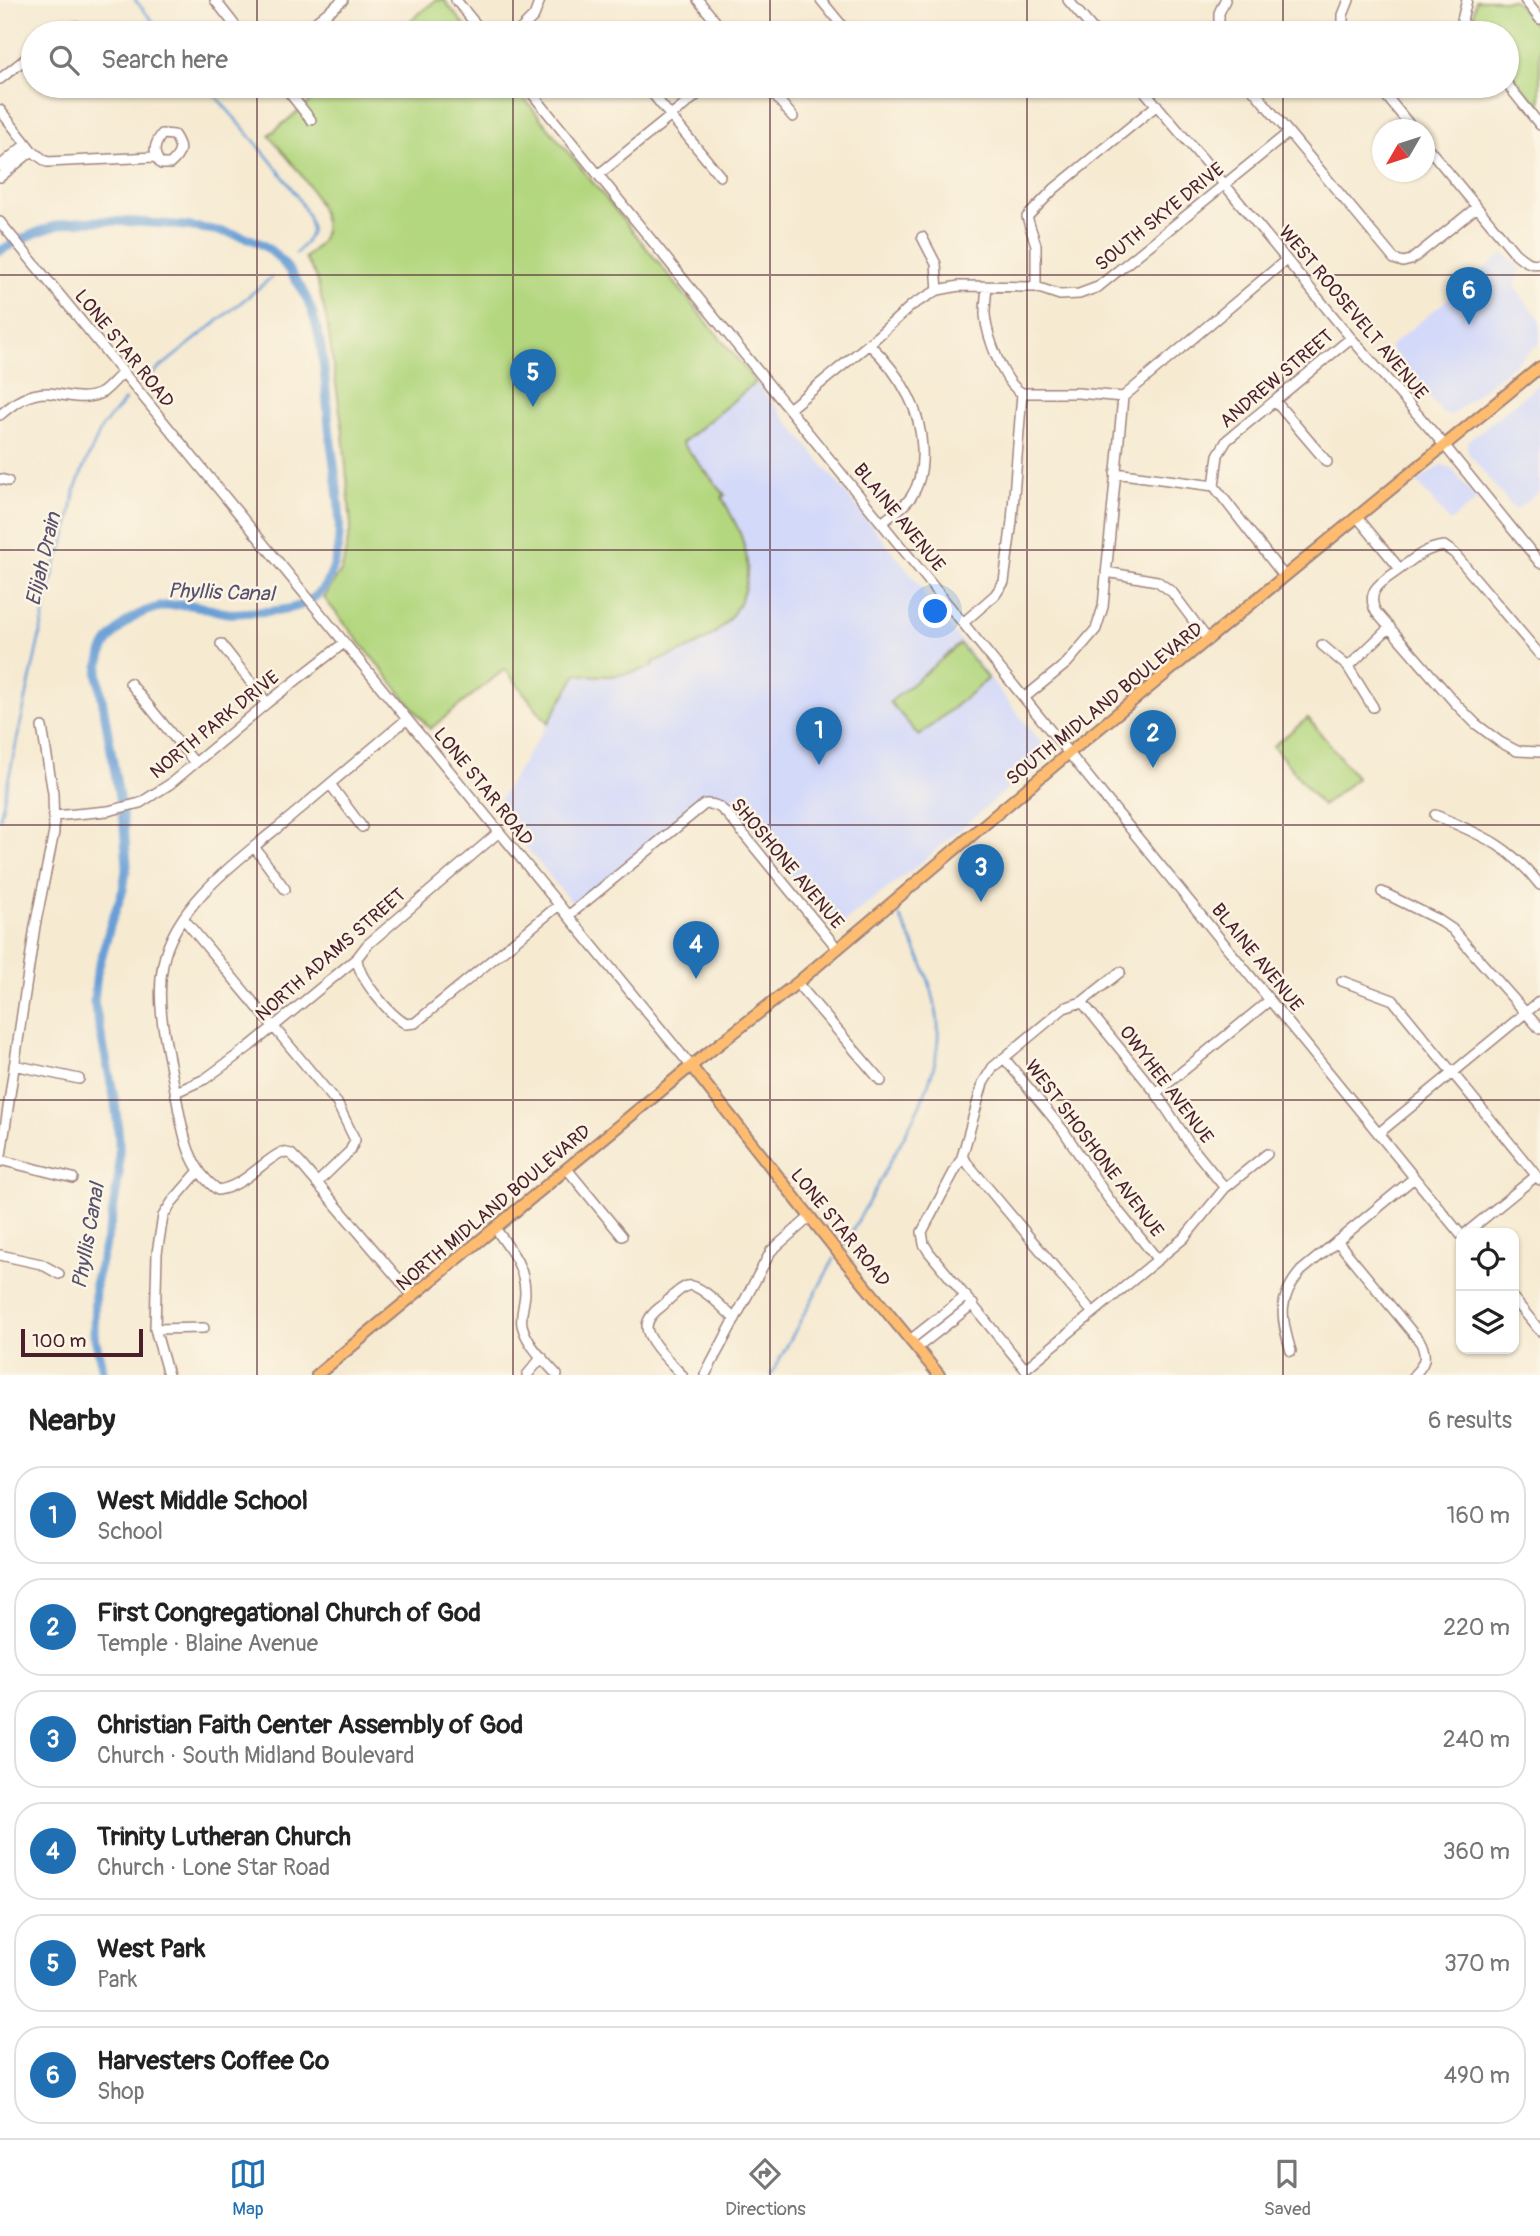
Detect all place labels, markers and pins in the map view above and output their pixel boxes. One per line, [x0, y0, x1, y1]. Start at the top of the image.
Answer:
pin: 6 [1446, 267, 1492, 325]
pin: 5 [510, 349, 556, 407]
pin: 1 [796, 707, 842, 765]
pin: 2 [1130, 710, 1176, 768]
pin: 3 [958, 844, 1004, 902]
pin: 4 [673, 921, 719, 979]

